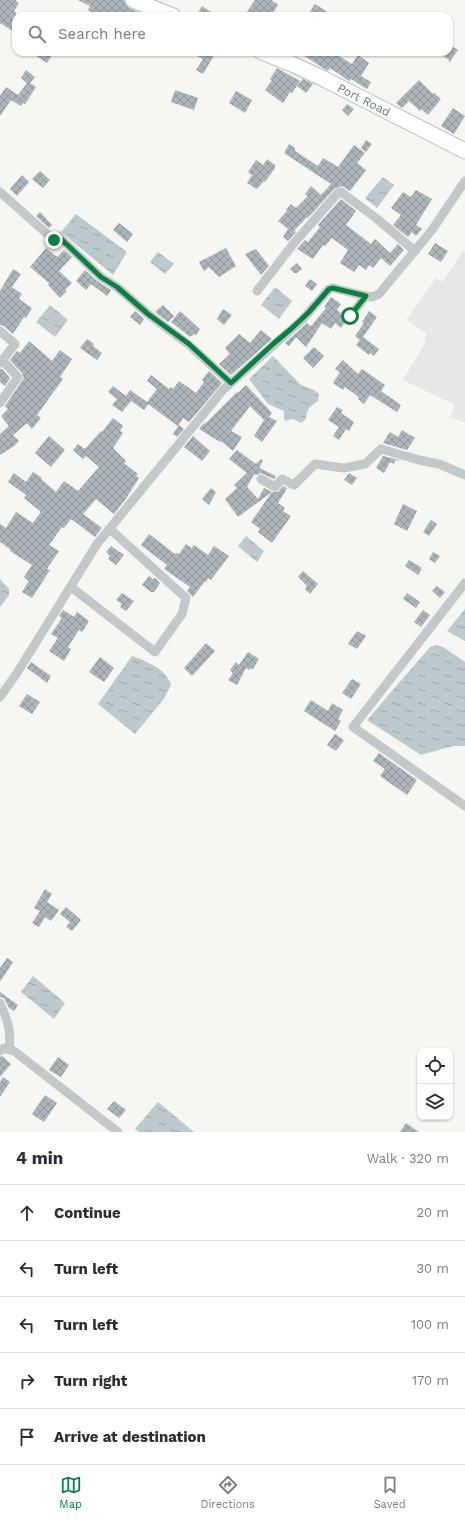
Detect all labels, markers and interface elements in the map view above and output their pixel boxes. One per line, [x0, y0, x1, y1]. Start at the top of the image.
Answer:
search box [12, 12, 453, 56]
icon: search [26, 23, 48, 45]
text: Search here [58, 25, 146, 43]
street label: Port Road [335, 81, 393, 119]
route end [45, 231, 63, 249]
route start [341, 307, 359, 325]
map controls [417, 1048, 453, 1120]
button: locate [417, 1048, 453, 1084]
button: layers [417, 1084, 453, 1120]
text: 4 min [16, 1148, 63, 1168]
text: Walk · 320 m [367, 1151, 449, 1166]
icon: ahead [16, 1202, 38, 1224]
text: Continue [54, 1204, 121, 1222]
text: 20 m [417, 1205, 449, 1220]
icon: left [16, 1258, 38, 1280]
text: Turn left [54, 1260, 118, 1278]
text: 30 m [417, 1261, 449, 1276]
icon: left [16, 1314, 38, 1336]
text: Turn left [54, 1316, 118, 1334]
text: 100 m [411, 1317, 449, 1332]
icon: right [16, 1370, 38, 1392]
text: Turn right [54, 1372, 127, 1390]
text: 170 m [412, 1373, 449, 1388]
icon: arrive [16, 1426, 38, 1448]
text: Arrive at destination [54, 1428, 206, 1446]
tab: Map [59, 1474, 82, 1511]
tab: Directions [201, 1474, 255, 1511]
tab: Saved [374, 1474, 406, 1511]

